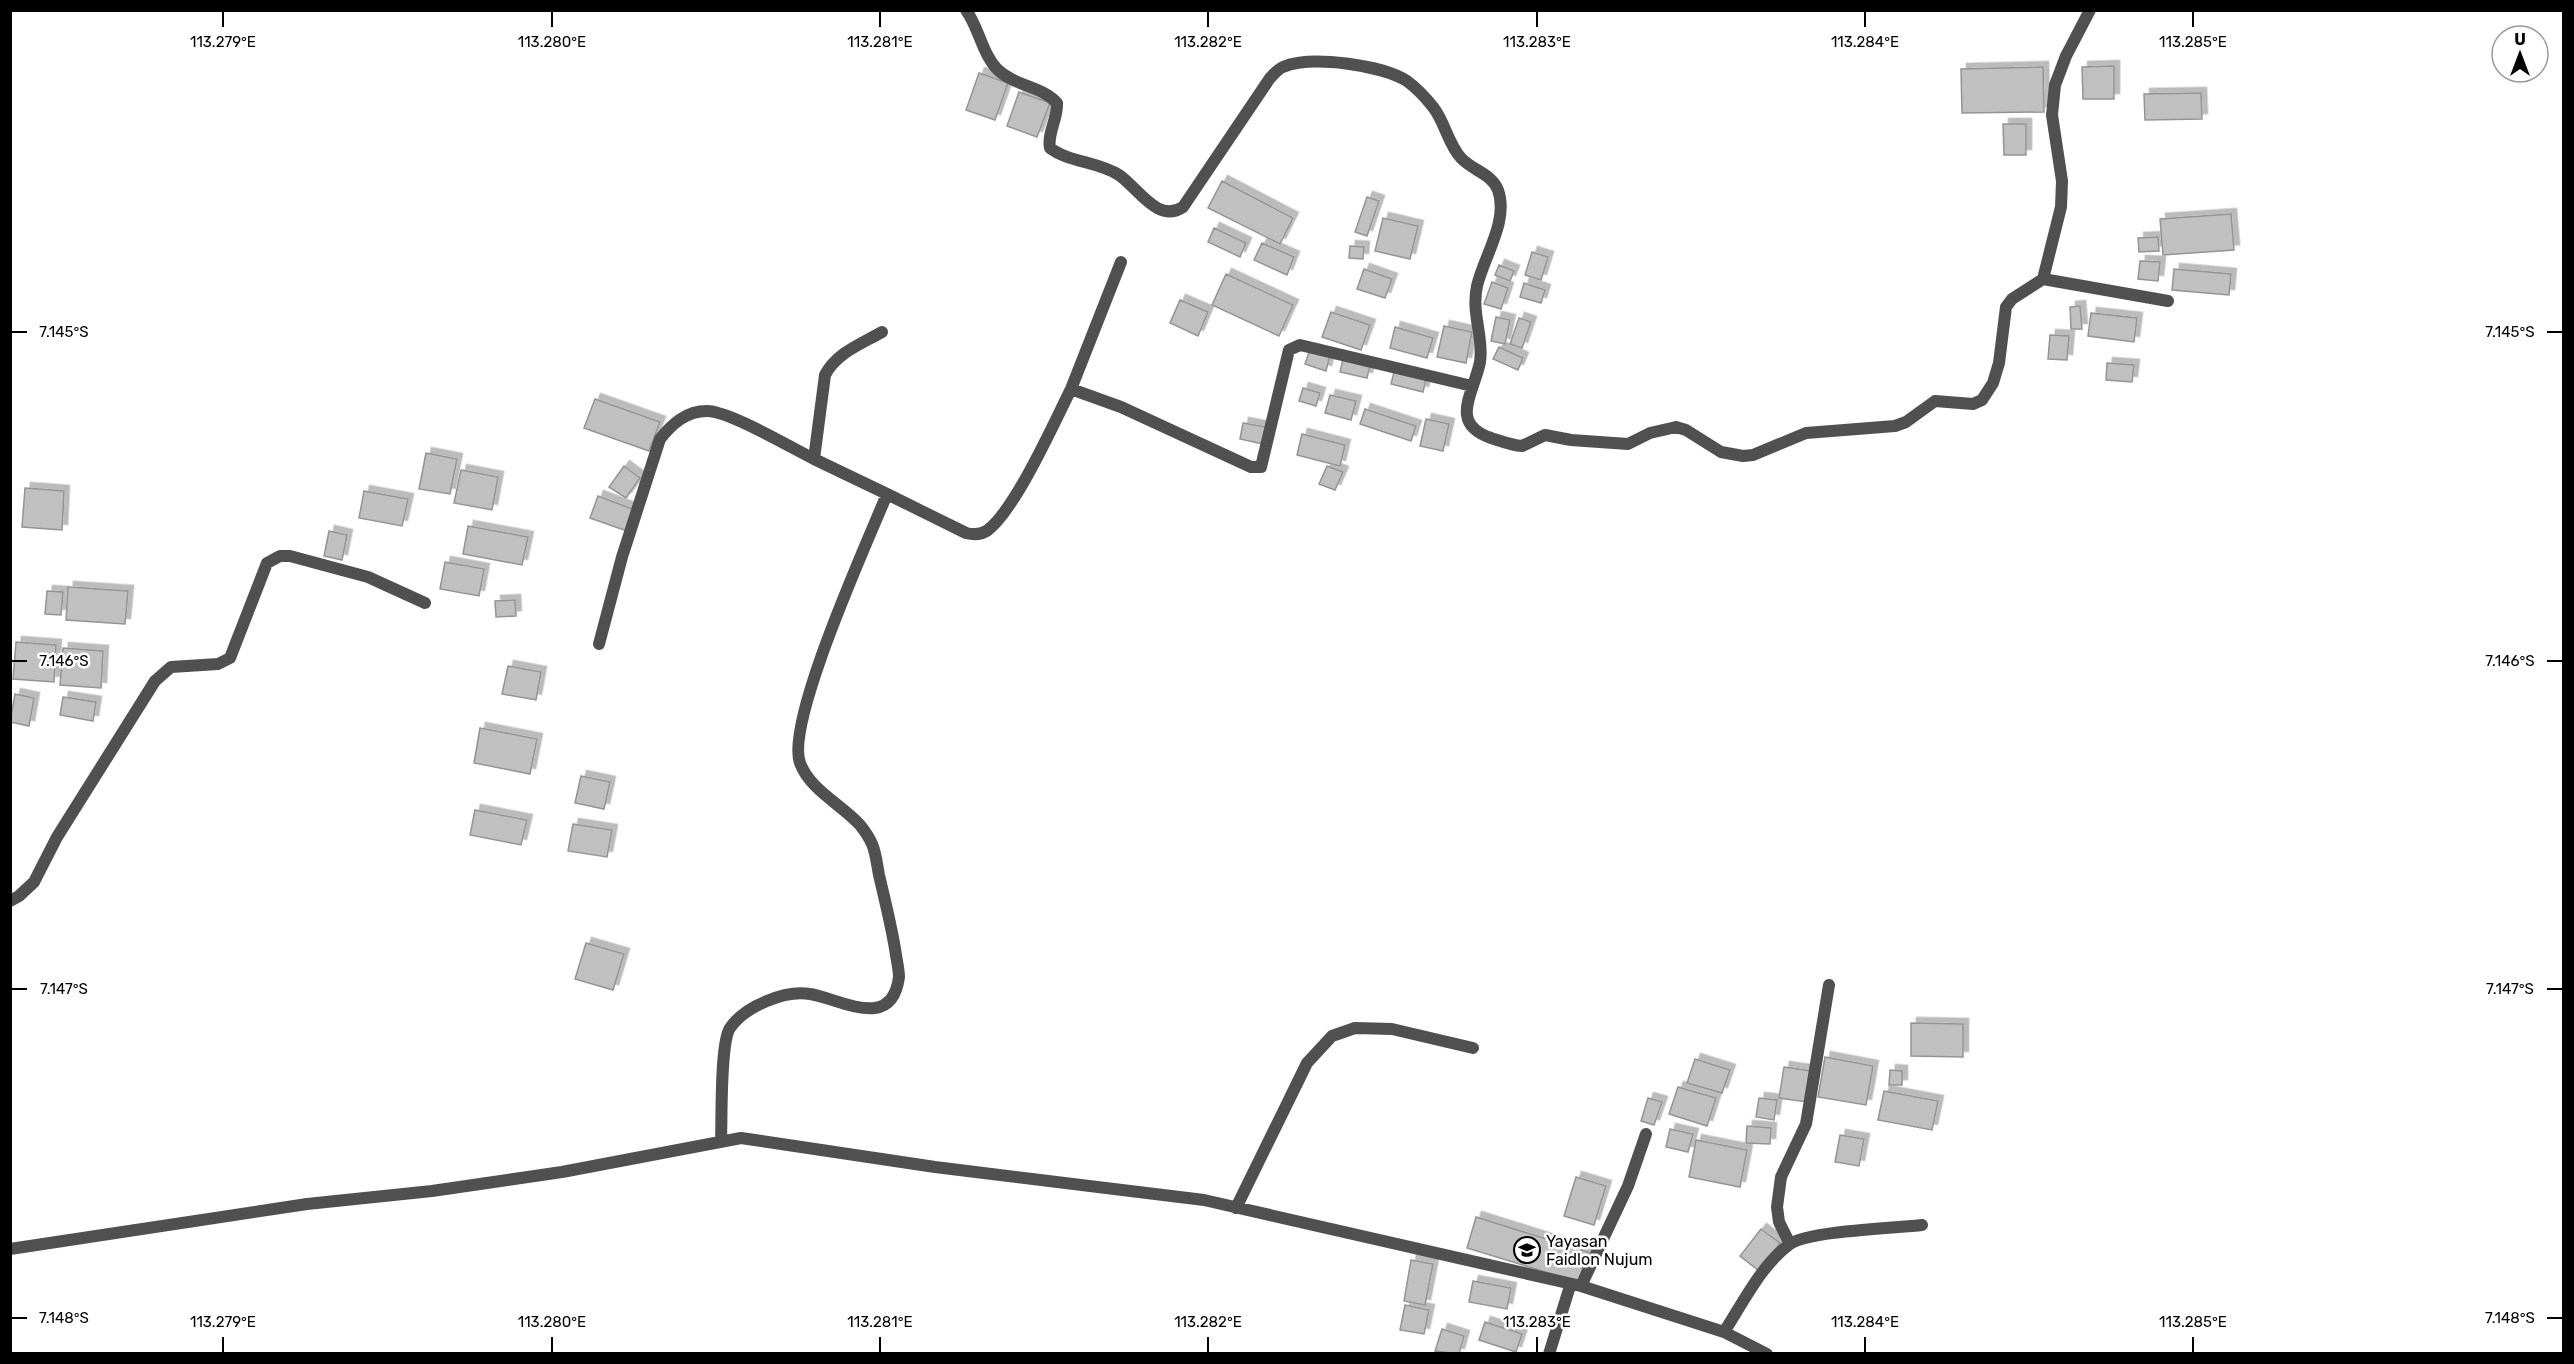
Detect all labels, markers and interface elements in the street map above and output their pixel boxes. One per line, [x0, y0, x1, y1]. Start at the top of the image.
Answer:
north arrow [2490, 24, 2550, 84]
text: U [2514, 30, 2526, 49]
text: 113.279°E [190, 33, 256, 51]
text: 113.280°E [518, 33, 586, 51]
text: 113.281°E [847, 33, 913, 51]
text: 113.282°E [1174, 33, 1242, 51]
text: 113.283°E [1503, 33, 1571, 51]
text: 113.284°E [1831, 33, 1899, 51]
text: 113.285°E [2159, 33, 2227, 51]
text: 7.145°S [39, 323, 89, 341]
text: 7.145°S [2485, 323, 2535, 341]
text: 7.146°S [39, 652, 89, 670]
text: 7.146°S [2485, 652, 2535, 670]
text: 7.147°S [40, 980, 88, 998]
text: 7.147°S [2486, 980, 2534, 998]
place label: Yayasan Faidlon Nujum [1546, 1232, 1653, 1269]
school or university icon: Yayasan Faidlon Nujum [1512, 1235, 1542, 1265]
text: 7.148°S [39, 1309, 89, 1327]
text: 7.148°S [2485, 1309, 2535, 1327]
text: 113.279°E [190, 1313, 256, 1331]
text: 113.280°E [518, 1313, 586, 1331]
text: 113.281°E [847, 1313, 913, 1331]
text: 113.282°E [1174, 1313, 1242, 1331]
text: 113.283°E [1503, 1313, 1571, 1331]
text: 113.284°E [1831, 1313, 1899, 1331]
text: 113.285°E [2159, 1313, 2227, 1331]

